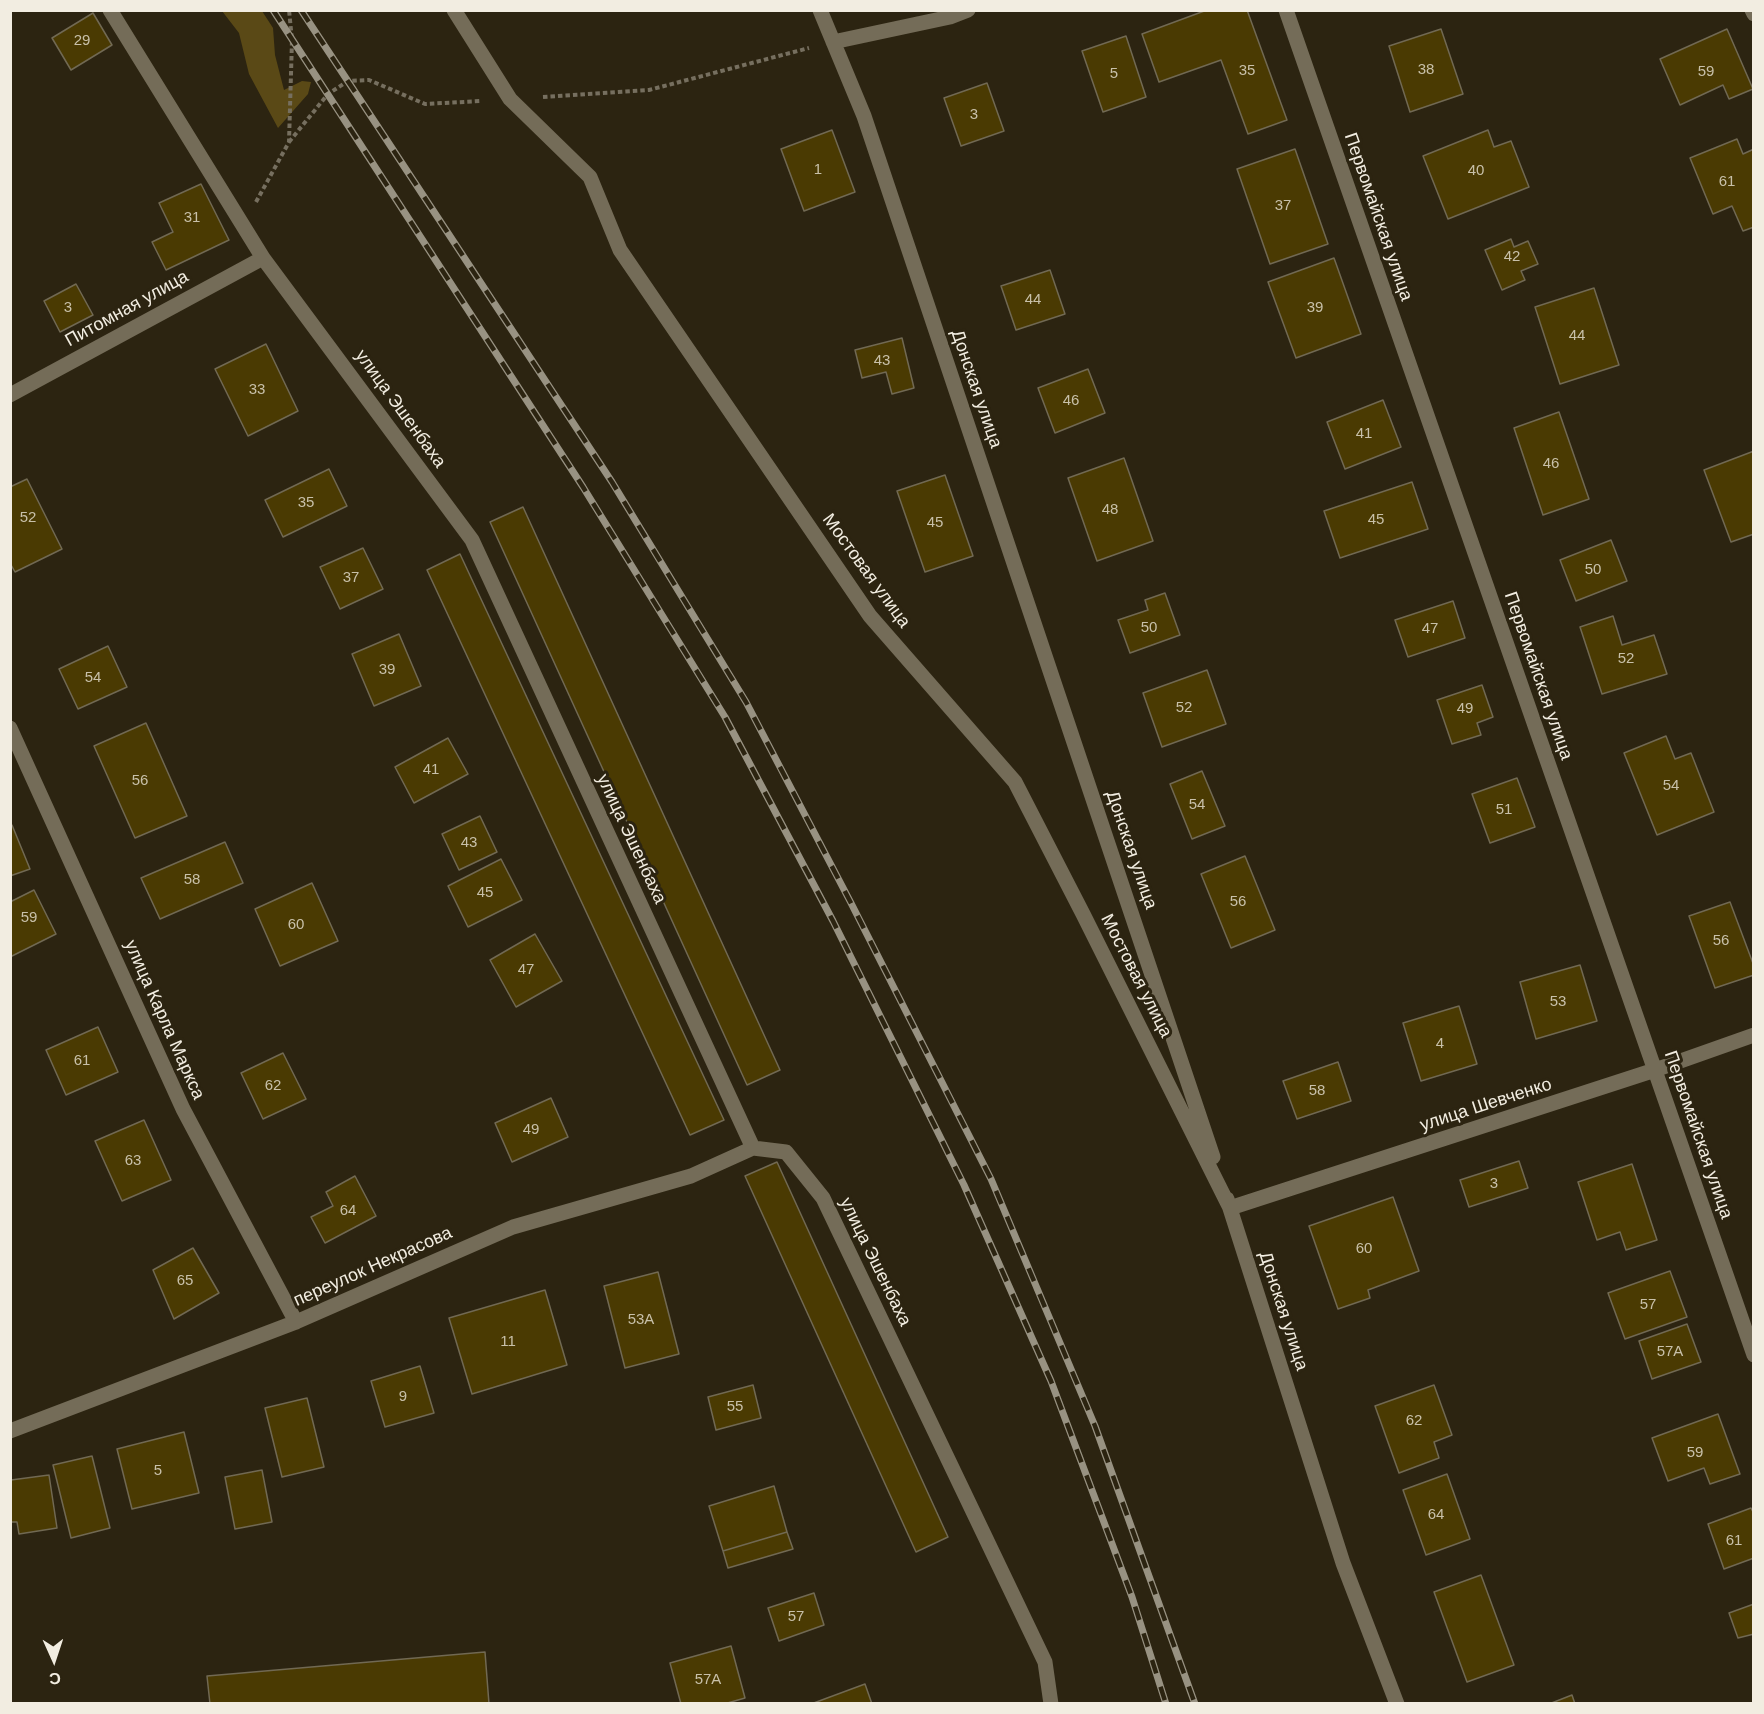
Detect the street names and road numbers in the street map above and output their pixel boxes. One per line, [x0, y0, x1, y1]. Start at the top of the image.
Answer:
street label: Первомайская улица [1339, 130, 1417, 304]
street label: Питомная улица [62, 266, 192, 352]
street label: Донская улица [946, 327, 1006, 451]
street label: улица Эшенбаха [350, 346, 450, 472]
street label: Мостовая улица [817, 510, 915, 632]
street label: Первомайская улица [1499, 589, 1577, 763]
street label: улица Эшенбаха [592, 771, 670, 907]
street label: Донская улица [1101, 788, 1161, 912]
street label: Мостовая улица [1096, 911, 1176, 1041]
street label: улица Карла Маркса [119, 937, 209, 1103]
street label: Первомайская улица [1659, 1048, 1737, 1222]
street label: улица Шевченко [1417, 1074, 1555, 1136]
street label: улица Эшенбаха [834, 1194, 916, 1330]
street label: переулок Некрасова [290, 1222, 456, 1312]
street label: Донская улица [1254, 1249, 1312, 1373]

